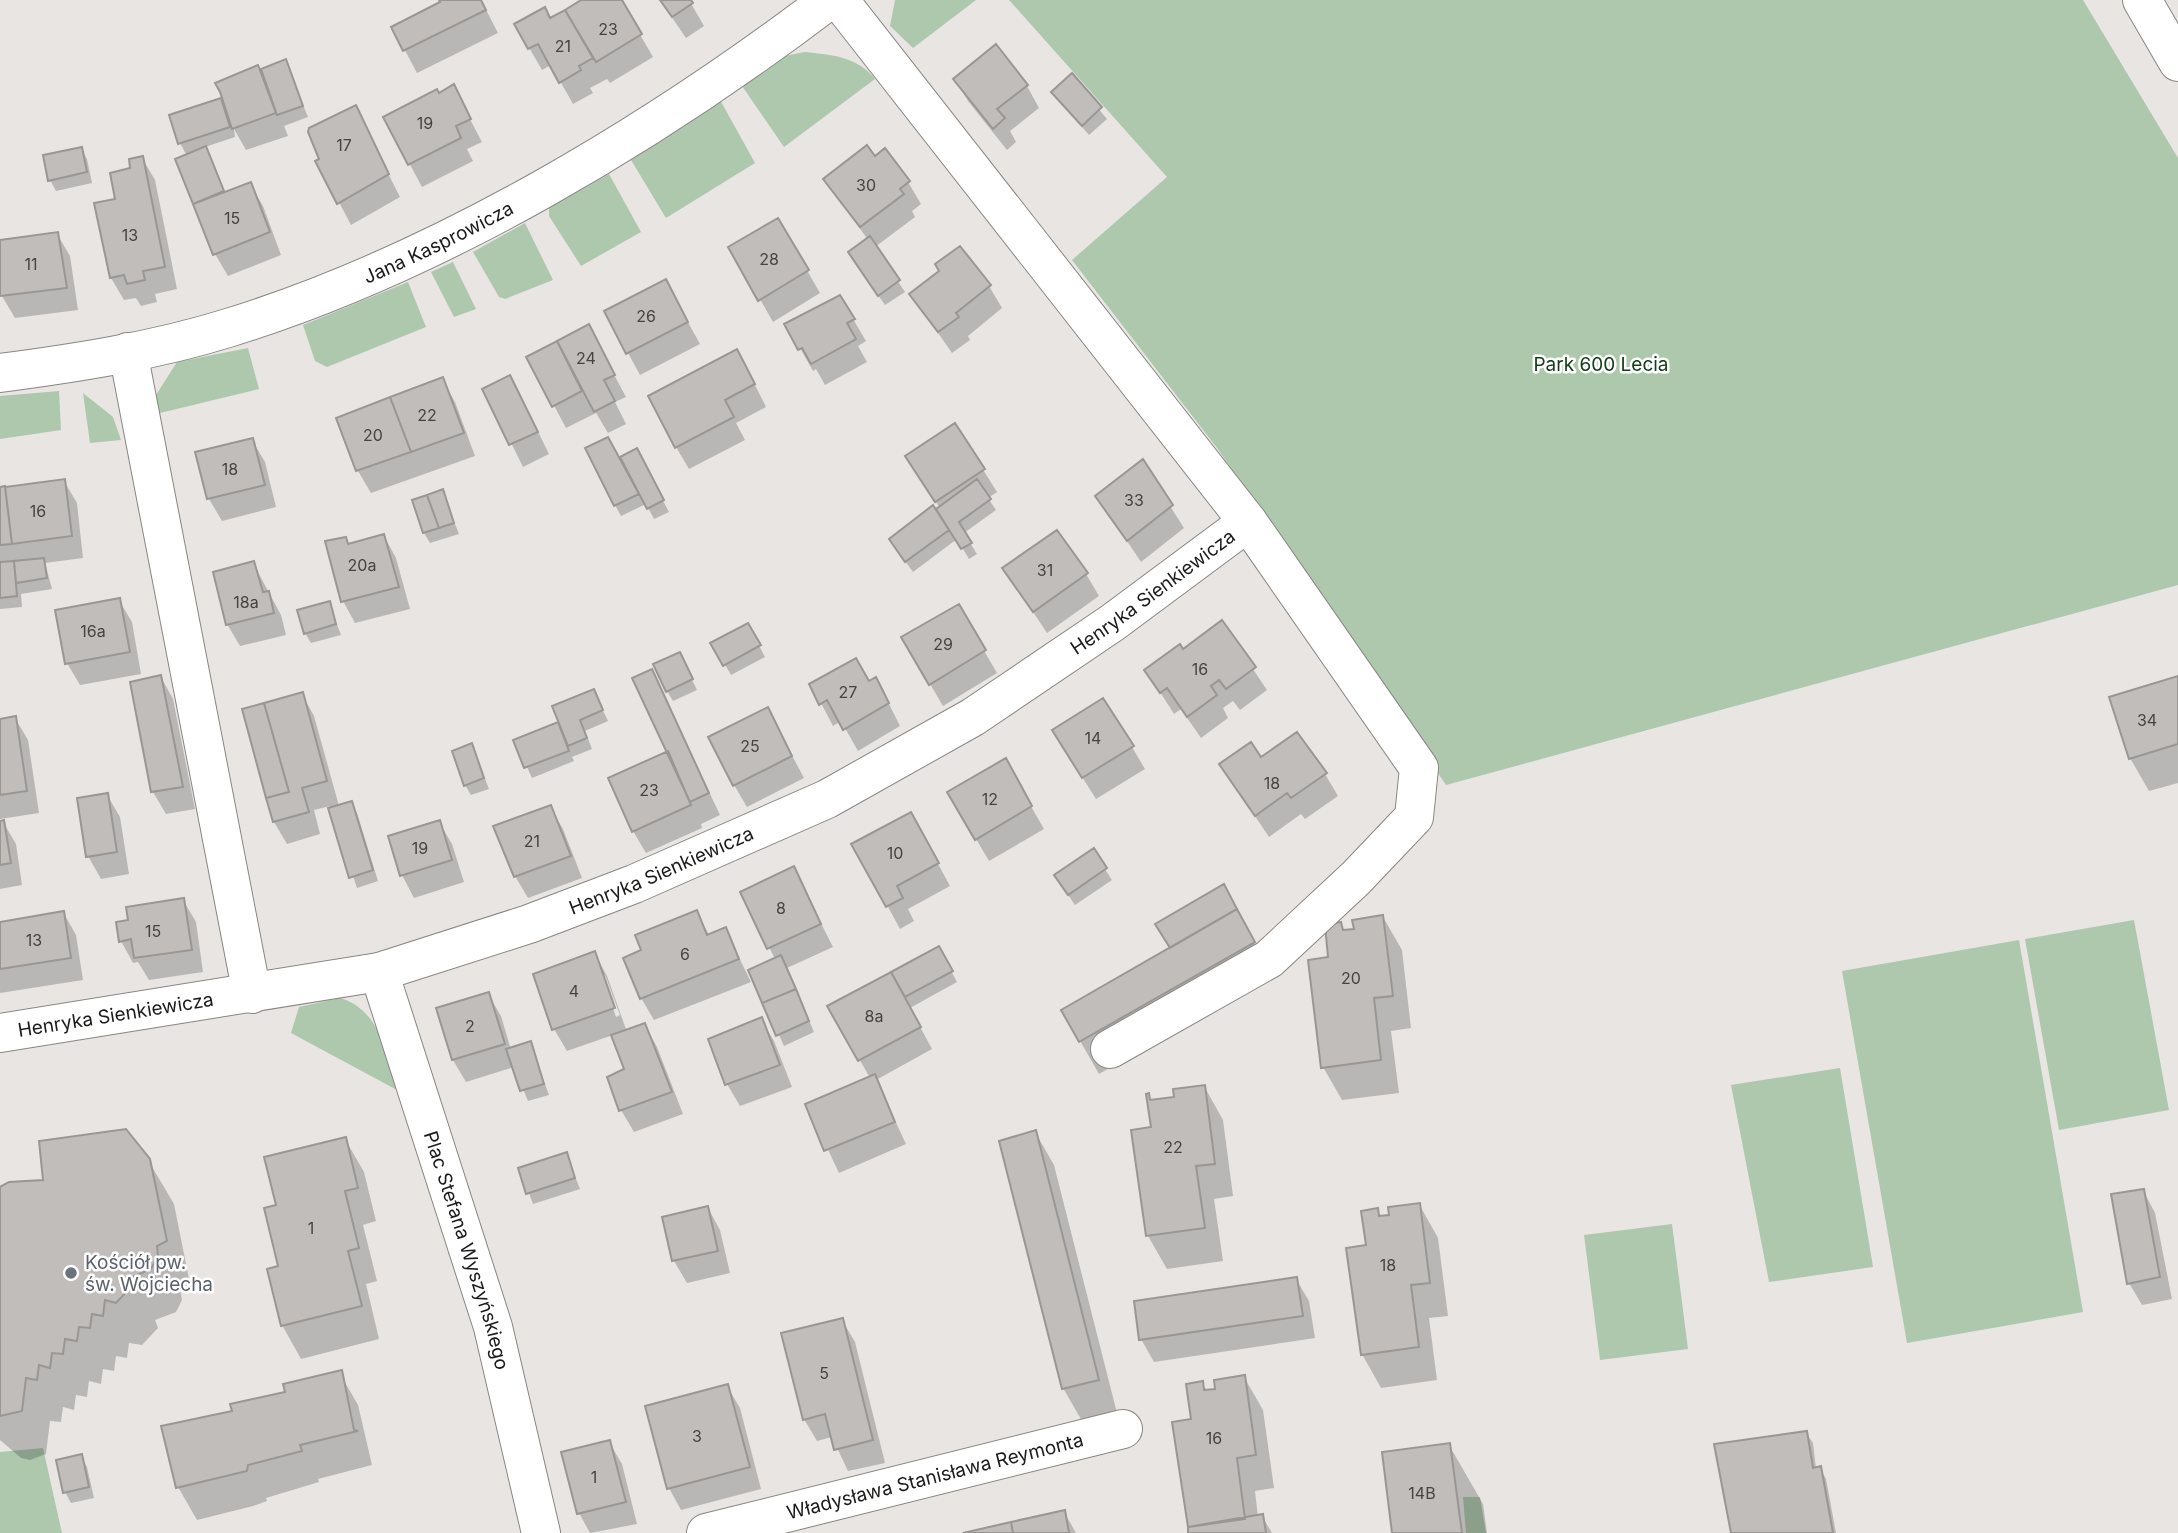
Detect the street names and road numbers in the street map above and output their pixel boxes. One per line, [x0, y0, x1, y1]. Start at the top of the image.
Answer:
street label: Jana Kasprowicza [360, 197, 517, 289]
street label: Henryka Sienkiewicza [1066, 525, 1240, 660]
street label: Henryka Sienkiewicza [566, 822, 757, 920]
street label: Henryka Sienkiewicza [16, 988, 215, 1042]
street label: Plac Stefana Wyszyńskiego [419, 1128, 514, 1372]
street label: Władysława Stanisława Reymonta [784, 1428, 1086, 1524]

